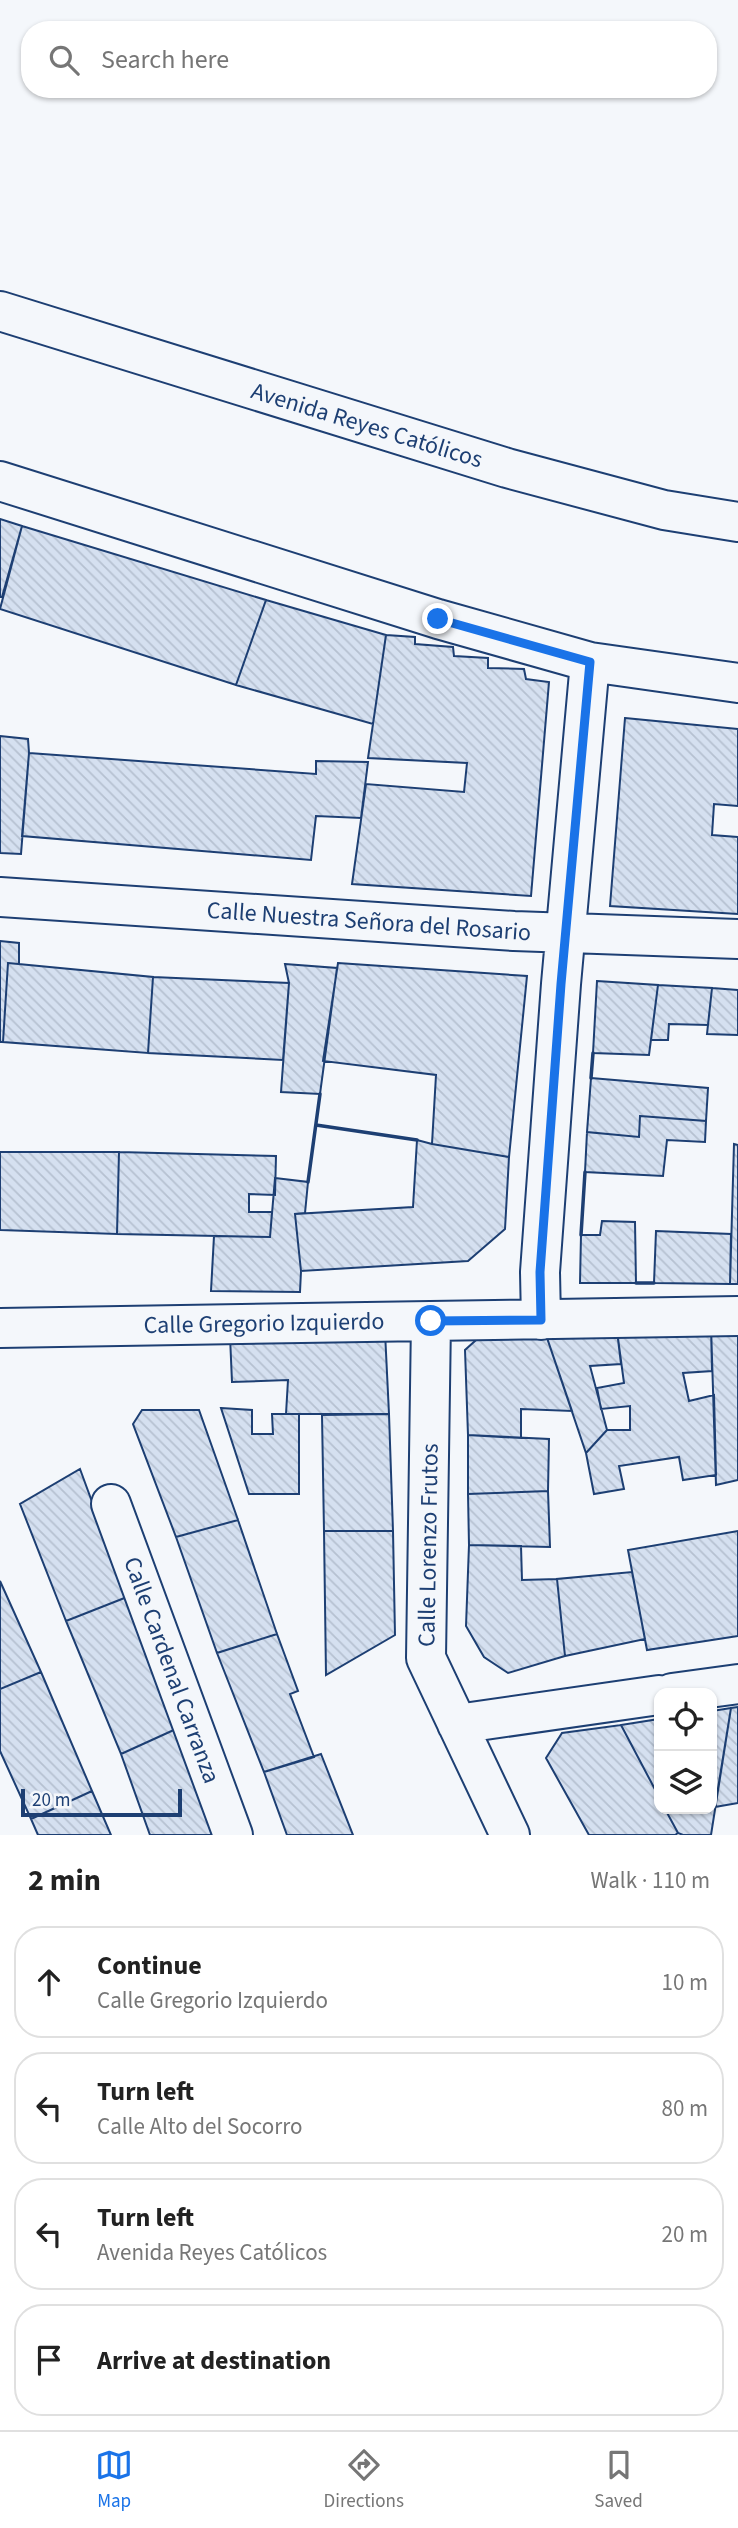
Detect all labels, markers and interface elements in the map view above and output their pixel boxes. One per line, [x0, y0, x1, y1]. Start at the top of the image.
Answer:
search box [21, 21, 717, 98]
icon: search [45, 41, 83, 79]
text: Search here [101, 41, 229, 78]
street label: Avenida Reyes Católicos [247, 374, 487, 477]
route end [422, 603, 453, 634]
street label: Calle Nuestra Señora del Rosario [206, 893, 532, 950]
street label: Calle Gregorio Izquierdo [143, 1304, 385, 1343]
route start [415, 1305, 446, 1336]
street label: Calle Lorenzo Frutos [409, 1443, 448, 1647]
street label: Calle Cardenal Carranza [114, 1552, 229, 1788]
map controls [654, 1688, 717, 1814]
button: locate [654, 1688, 717, 1751]
button: layers [654, 1751, 717, 1814]
scale bar [21, 1786, 182, 1818]
text: 20 m [32, 1787, 70, 1814]
text: 2 min [28, 1859, 101, 1902]
text: Walk · 110 m [591, 1864, 710, 1897]
text: Continue [97, 1947, 202, 1984]
icon: ahead [30, 1963, 68, 2001]
text: 10 m [661, 1966, 708, 1999]
text: Calle Gregorio Izquierdo [97, 1984, 328, 2017]
text: Turn left [97, 2073, 194, 2110]
icon: left [30, 2089, 68, 2127]
text: 80 m [661, 2092, 708, 2125]
text: Calle Alto del Socorro [97, 2110, 302, 2143]
text: Turn left [97, 2199, 194, 2236]
icon: left [30, 2215, 68, 2253]
text: 20 m [661, 2218, 708, 2251]
text: Avenida Reyes Católicos [97, 2236, 327, 2269]
icon: arrive [30, 2341, 68, 2379]
text: Arrive at destination [97, 2342, 331, 2379]
tab: Map [95, 2446, 133, 2515]
tab: Directions [324, 2446, 404, 2515]
tab: Saved [594, 2446, 643, 2515]

